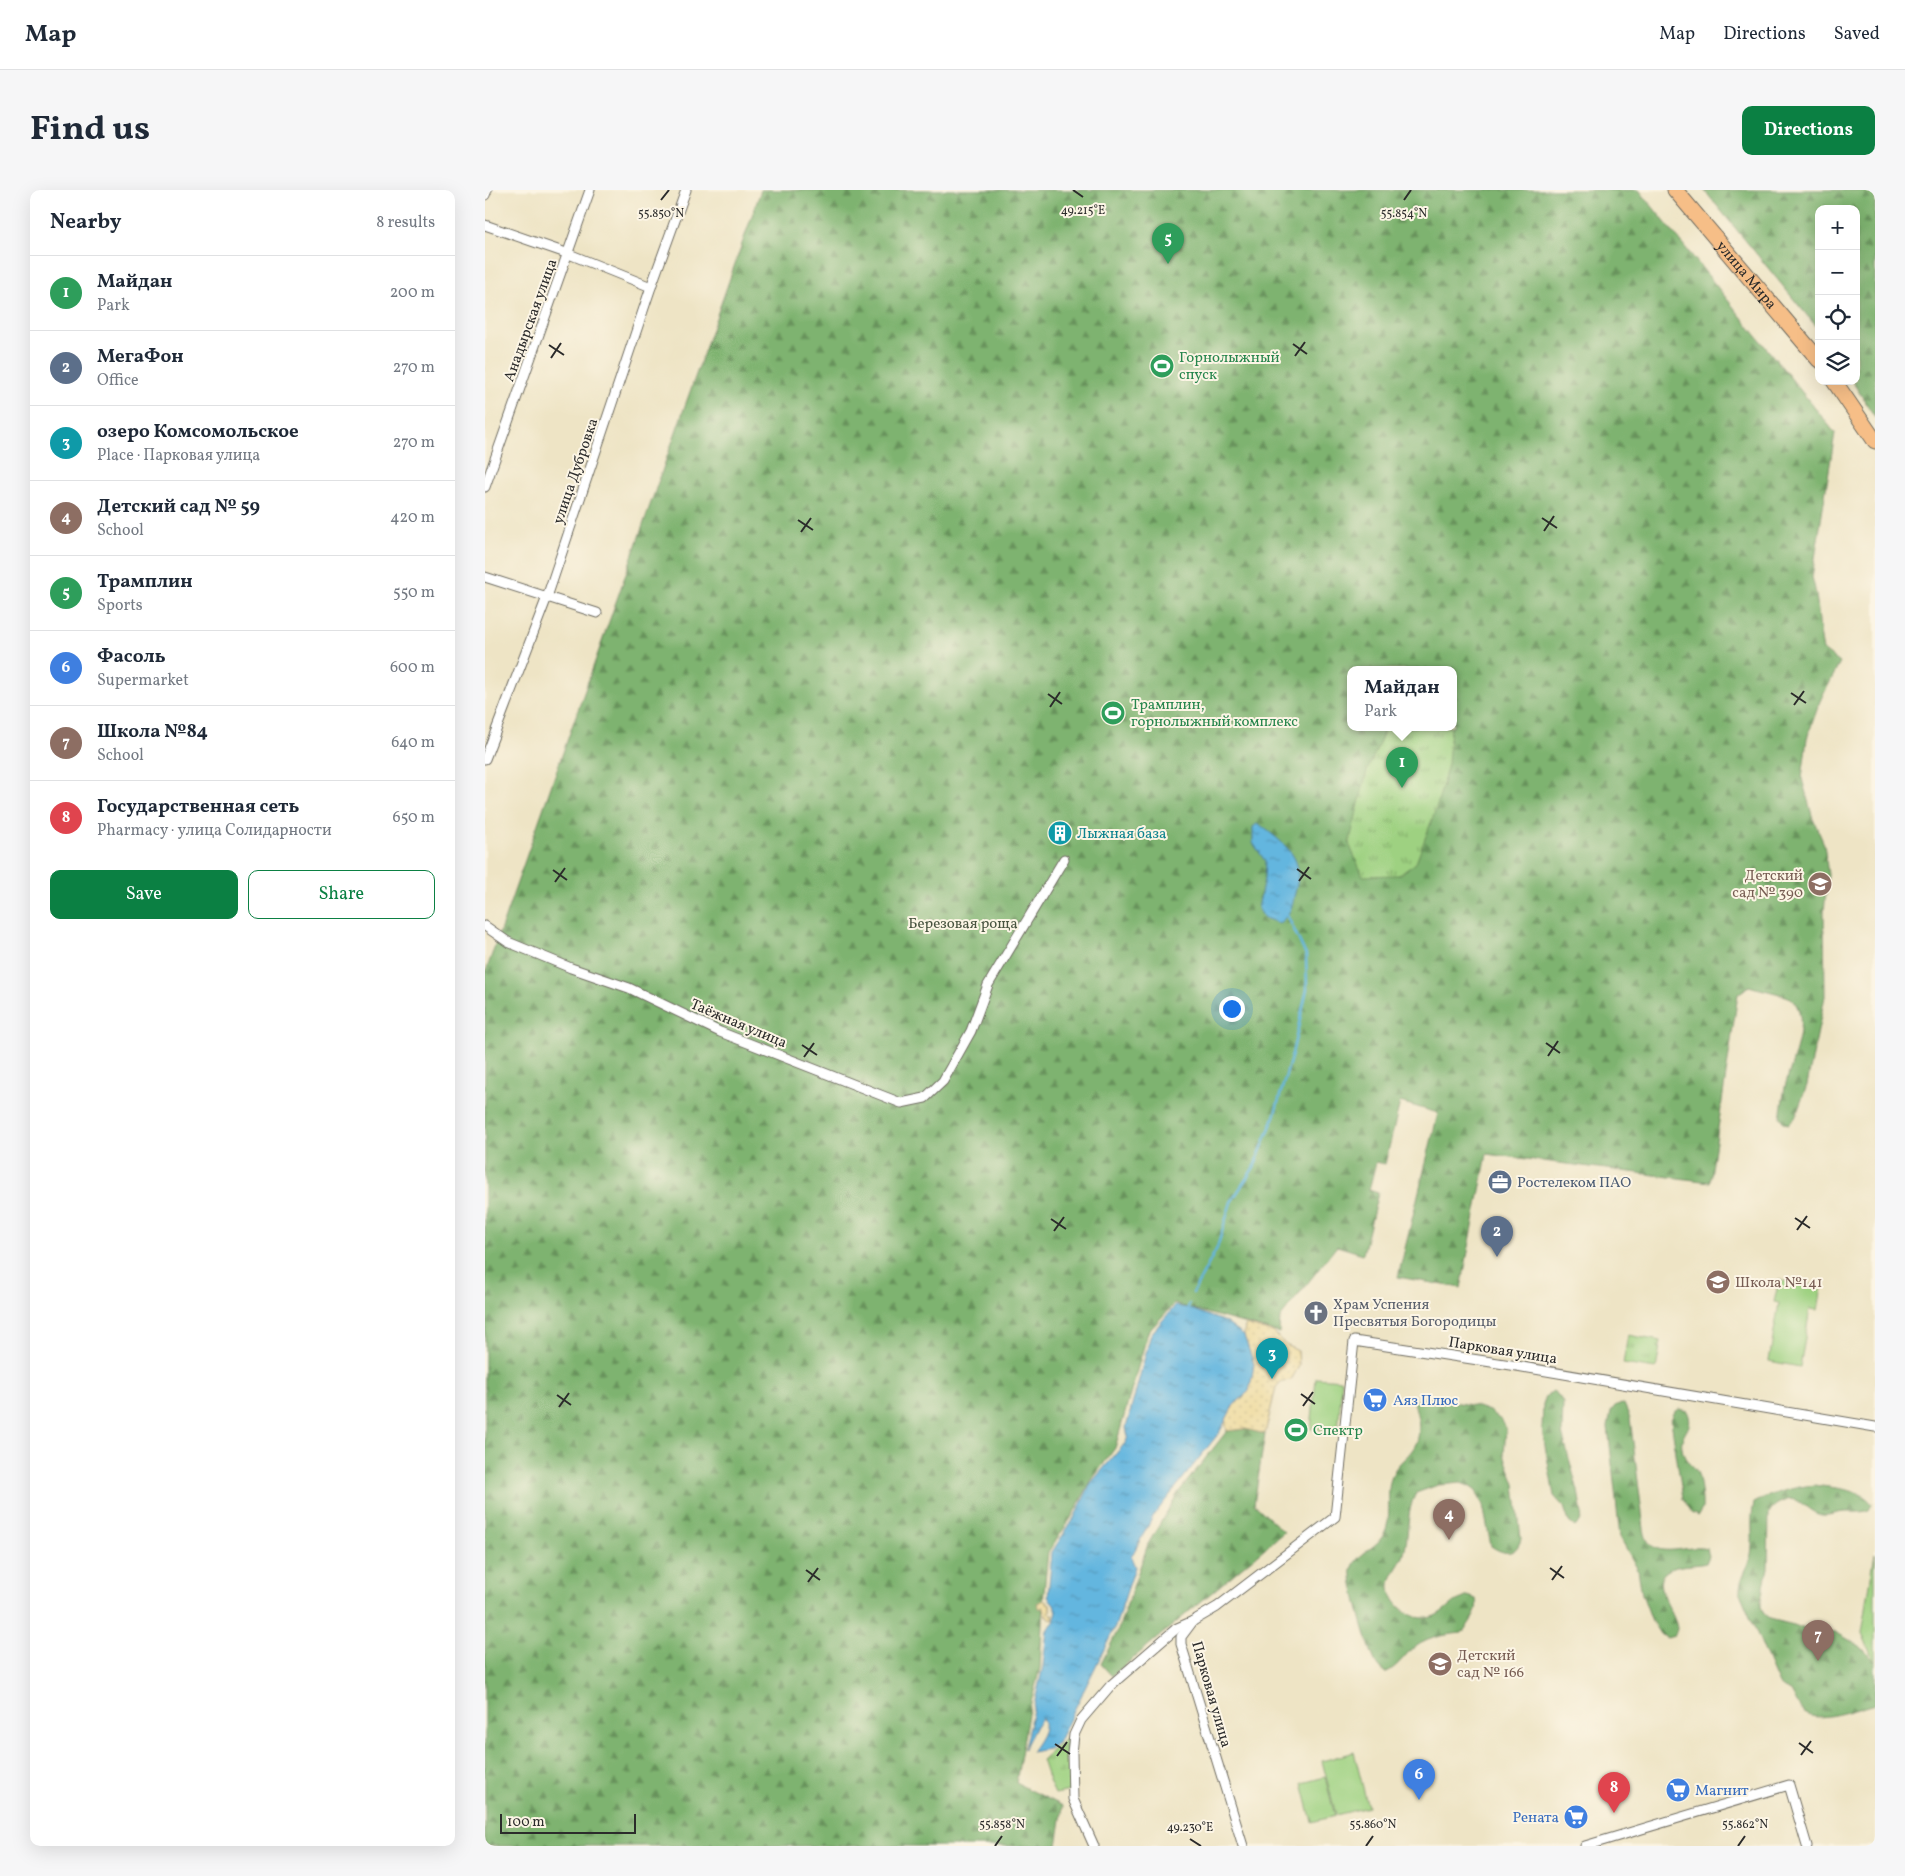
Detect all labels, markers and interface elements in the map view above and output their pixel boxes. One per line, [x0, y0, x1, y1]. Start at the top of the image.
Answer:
text: Map [25, 18, 76, 52]
text: Map [1659, 22, 1695, 47]
text: Directions [1723, 22, 1806, 47]
text: Saved [1834, 22, 1880, 47]
text: Find us [30, 106, 150, 154]
button: Directions [1742, 106, 1875, 155]
text: 49.215°E [1061, 203, 1105, 219]
map controls [1815, 205, 1860, 385]
button: + [1815, 205, 1860, 250]
text: 55.850°N [638, 206, 684, 222]
text: 55.854°N [1381, 206, 1427, 222]
text: Nearby [50, 208, 121, 237]
text: 8 results [376, 212, 435, 234]
pin: 5 [1152, 223, 1184, 264]
street label: улица Мира [1710, 237, 1781, 315]
button: − [1815, 250, 1860, 295]
street label: Анадырская улица [499, 256, 563, 385]
text: Майдан [97, 269, 172, 295]
text: 1 [63, 282, 69, 304]
text: 200 m [390, 282, 435, 304]
text: Park [97, 295, 130, 317]
button: locate [1815, 295, 1860, 340]
button: layers [1815, 340, 1860, 385]
text: МегаФон [97, 344, 184, 370]
place label: Горнолыжный спуск [1179, 348, 1280, 386]
sports icon: Горнолыжный спуск [1149, 353, 1175, 379]
text: 2 [62, 357, 70, 379]
text: 270 m [393, 357, 435, 379]
text: Office [97, 370, 139, 392]
street label: улица Дубровка [548, 416, 604, 527]
text: озеро Комсомольское [97, 419, 299, 445]
text: 3 [62, 432, 70, 454]
text: 270 m [393, 432, 435, 454]
text: Place · Парковая улица [97, 445, 260, 467]
text: Детский сад № 59 [97, 494, 260, 520]
text: 4 [61, 507, 71, 529]
text: 420 m [390, 507, 435, 529]
text: School [97, 520, 144, 542]
text: Трамплин [97, 569, 193, 595]
text: 5 [62, 582, 70, 604]
text: 550 m [393, 582, 435, 604]
text: Sports [97, 595, 143, 617]
text: Фасоль [97, 644, 166, 670]
text: 6 [62, 657, 70, 679]
text: 600 m [390, 657, 435, 679]
popup [1347, 666, 1457, 731]
text: Supermarket [97, 670, 189, 692]
text: Майдан [1364, 675, 1440, 701]
place label: Трамплин, горнолыжный комплекс [1131, 695, 1298, 733]
sports icon: Трамплин, горнолыжный комплекс [1100, 700, 1126, 726]
text: Park [1364, 701, 1397, 723]
text: Школа №84 [97, 719, 208, 745]
text: 7 [62, 732, 70, 754]
text: 640 m [391, 732, 435, 754]
text: School [97, 745, 144, 767]
pin: 1 [1386, 747, 1418, 788]
text: Государственная сеть [97, 794, 299, 820]
text: 8 [62, 807, 70, 829]
text: 650 m [393, 807, 435, 829]
text: Pharmacy · улица Солидарности [97, 820, 332, 842]
building icon: Лыжная база [1047, 820, 1073, 846]
place label: Лыжная база [1077, 824, 1166, 845]
place label: Детский сад № 390 [1732, 866, 1803, 904]
button: Save [50, 870, 238, 919]
button: Share [248, 870, 435, 919]
school or university icon: Детский сад № 390 [1807, 871, 1833, 897]
park label: Березовая роща [908, 914, 1018, 935]
street label: Таёжная улица [687, 995, 790, 1054]
your location [1219, 996, 1245, 1022]
office icon: Ростелеком ПАО [1487, 1169, 1513, 1195]
place label: Ростелеком ПАО [1517, 1173, 1631, 1194]
pin: 2 [1481, 1216, 1513, 1257]
school or university icon: Школа №141 [1705, 1269, 1731, 1295]
place label: Школа №141 [1735, 1273, 1823, 1294]
place label: Храм Успения Пресвятыя Богородицы [1333, 1295, 1497, 1333]
church icon: Храм Успения Пресвятыя Богородицы [1303, 1300, 1329, 1326]
street label: Парковая улица [1447, 1333, 1559, 1370]
pin: 3 [1256, 1338, 1288, 1379]
supermarket icon: Аяз Плюс [1362, 1387, 1388, 1413]
place label: Аяз Плюс [1393, 1391, 1459, 1412]
sports icon: Спектр [1283, 1417, 1309, 1443]
place label: Спектр [1313, 1421, 1363, 1442]
pin: 4 [1433, 1499, 1465, 1540]
pin: 7 [1802, 1620, 1834, 1661]
street label: Парковая улица [1185, 1639, 1236, 1750]
place label: Детский сад № 166 [1457, 1646, 1524, 1684]
school or university icon: Детский сад № 166 [1427, 1651, 1453, 1677]
pin: 6 [1403, 1759, 1435, 1800]
pin: 8 [1598, 1772, 1630, 1813]
supermarket icon: Магнит [1665, 1777, 1691, 1803]
place label: Магнит [1695, 1781, 1749, 1802]
supermarket icon: Рената [1563, 1804, 1589, 1830]
place label: Рената [1513, 1808, 1559, 1829]
scale bar [500, 1811, 636, 1834]
text: 100 m [507, 1813, 545, 1832]
text: 55.858°N [979, 1817, 1025, 1833]
text: 55.860°N [1350, 1817, 1397, 1833]
text: 55.862°N [1722, 1817, 1768, 1833]
text: 49.230°E [1167, 1820, 1213, 1836]

